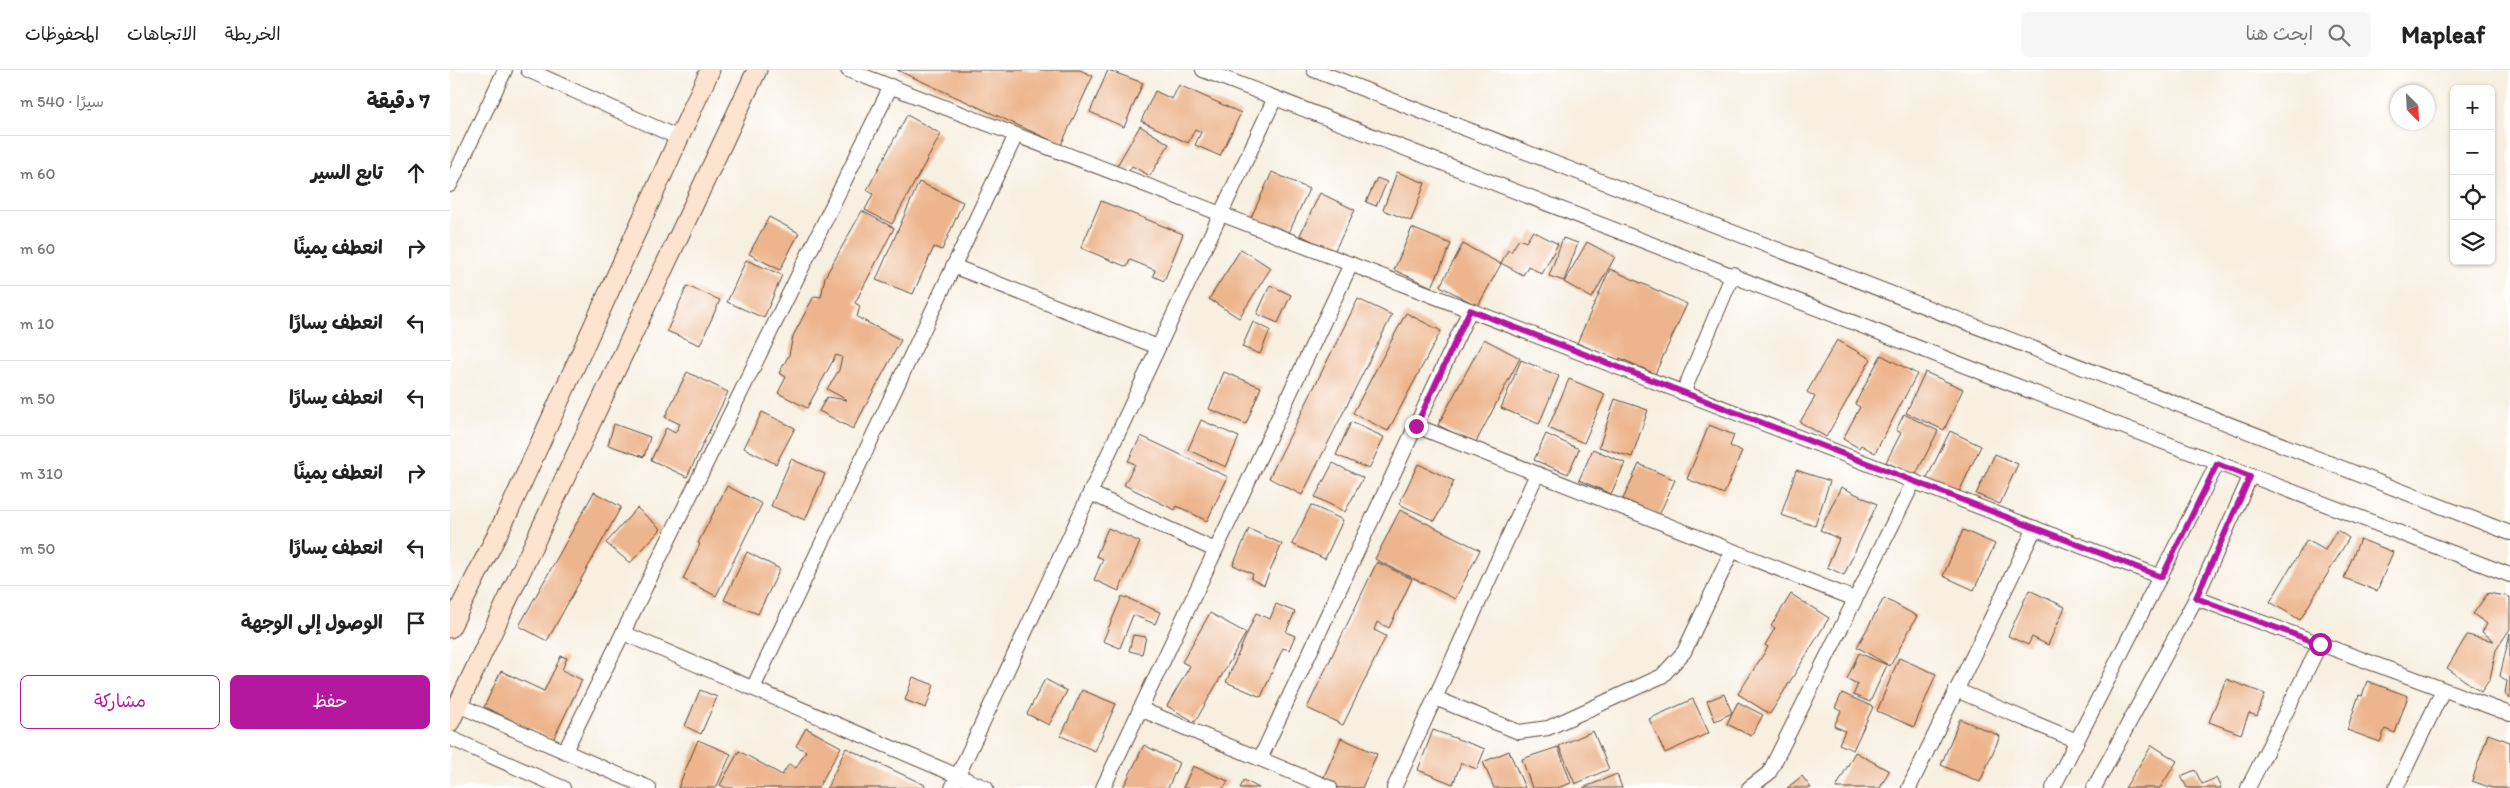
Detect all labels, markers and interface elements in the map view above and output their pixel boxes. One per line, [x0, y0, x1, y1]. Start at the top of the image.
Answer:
search box [2021, 12, 2371, 57]
text: Mapleaf [2401, 20, 2485, 49]
icon: search [2325, 21, 2353, 49]
text: ابحث هنا [2245, 22, 2313, 45]
text: المحفوظات [25, 23, 99, 45]
text: الاتجاهات [127, 23, 197, 45]
text: الخريطة [225, 23, 281, 45]
north arrow [2390, 85, 2435, 130]
map controls [2450, 85, 2495, 265]
button: + [2450, 85, 2495, 130]
text: 7 دقيقة [366, 88, 430, 113]
text: سيرًا · 540 m [20, 92, 104, 111]
button: − [2450, 130, 2495, 175]
icon: ahead [402, 159, 430, 187]
text: تابع السير [311, 161, 383, 184]
text: 60 m [20, 164, 55, 183]
button: locate [2450, 175, 2495, 220]
button: layers [2450, 220, 2495, 265]
icon: right [402, 234, 430, 262]
text: انعطف يمينًا [294, 236, 383, 259]
text: 60 m [20, 239, 55, 258]
icon: left [402, 309, 430, 337]
text: انعطف يسارًا [289, 311, 383, 334]
text: 10 m [20, 314, 54, 333]
icon: left [402, 384, 430, 412]
text: انعطف يسارًا [289, 386, 383, 409]
text: 50 m [20, 389, 55, 408]
route end [1405, 415, 1428, 438]
icon: right [402, 459, 430, 487]
text: انعطف يمينًا [294, 461, 383, 484]
text: 310 m [20, 464, 63, 483]
icon: left [402, 534, 430, 562]
text: انعطف يسارًا [289, 536, 383, 559]
text: 50 m [20, 539, 55, 558]
icon: arrive [402, 609, 430, 637]
text: الوصول إلى الوجهة [241, 611, 383, 634]
route start [2309, 633, 2332, 656]
button: مشاركة [20, 675, 220, 729]
button: حفظ [230, 675, 430, 729]

